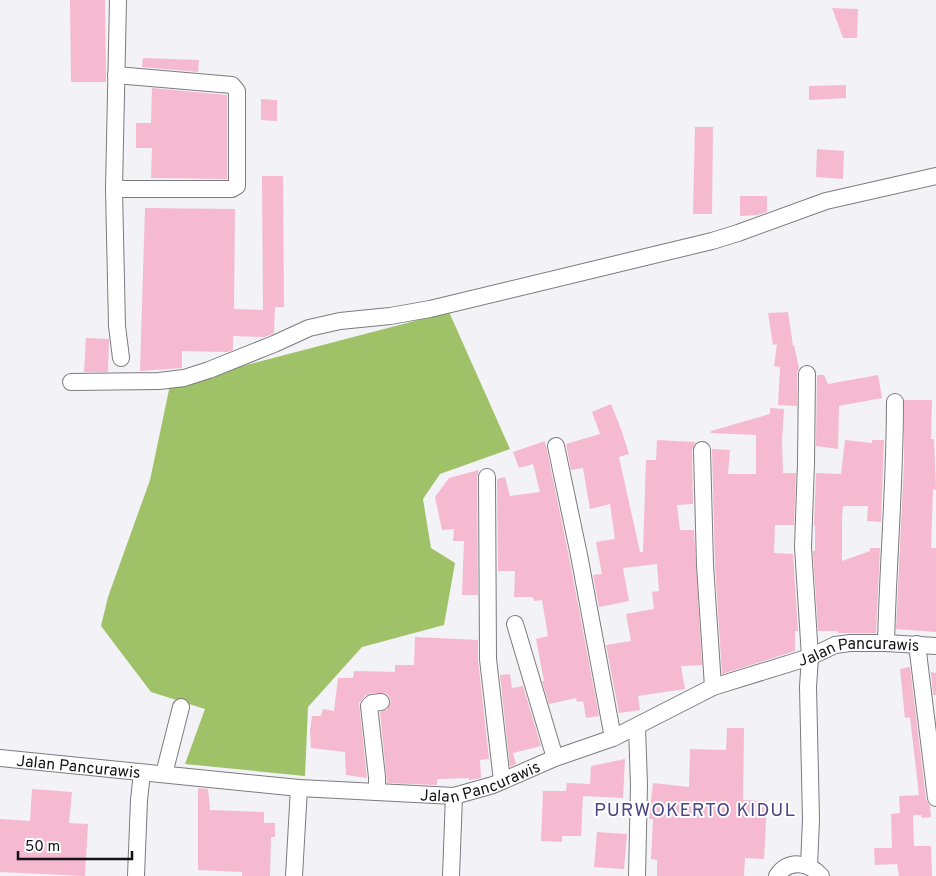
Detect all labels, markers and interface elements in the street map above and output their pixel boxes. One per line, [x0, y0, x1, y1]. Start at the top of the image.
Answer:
street label: Jalan Pancurawis [796, 635, 920, 672]
street label: Jalan Pancurawis [15, 752, 141, 784]
street label: Jalan Pancurawis [419, 758, 544, 809]
district label: PURWOKERTO KIDUL [594, 799, 796, 823]
scale bar [18, 828, 131, 860]
text: 50 m [25, 838, 60, 857]

